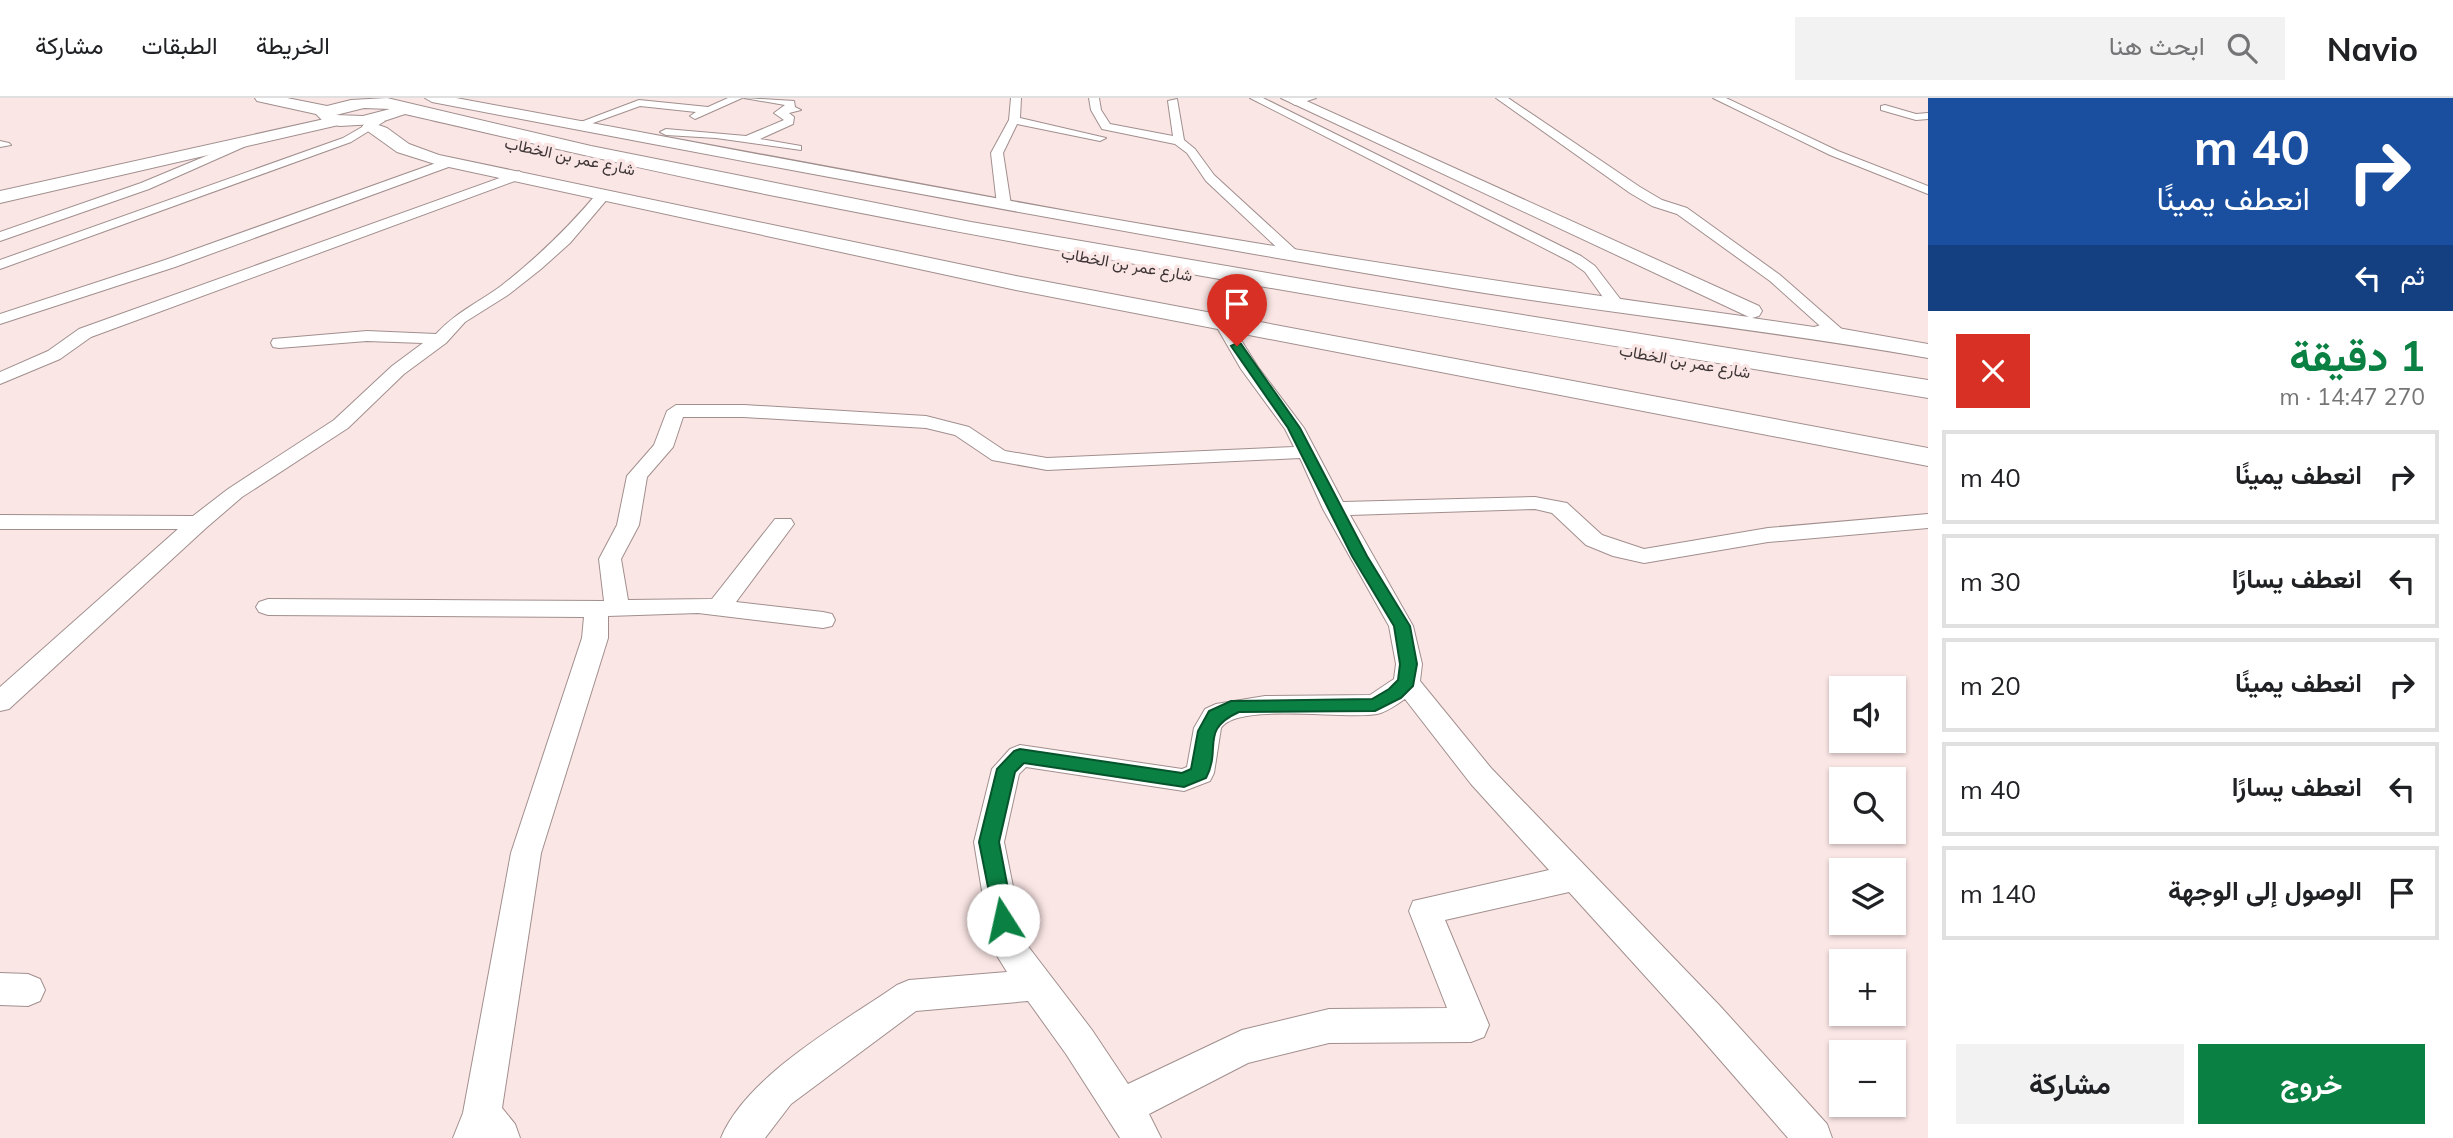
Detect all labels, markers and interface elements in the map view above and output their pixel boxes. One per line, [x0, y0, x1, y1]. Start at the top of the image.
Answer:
search box [1795, 17, 2285, 80]
text: Navio [2327, 28, 2418, 69]
text: ابحث هنا [2109, 29, 2205, 62]
icon: search [2223, 29, 2261, 67]
text: مشاركة [35, 30, 103, 60]
text: الطبقات [141, 30, 218, 60]
text: الخريطة [256, 30, 330, 60]
text: 40 m [2194, 116, 2310, 177]
icon: right [2334, 126, 2425, 217]
street label: شارع عمر بن الخطاب [503, 132, 637, 182]
text: انعطف يمينًا [2156, 178, 2310, 218]
street label: شارع عمر بن الخطاب [1059, 243, 1194, 287]
icon: left [2349, 259, 2387, 297]
text: ثم [2401, 259, 2425, 292]
pin [1207, 274, 1267, 346]
icon: arrive [1218, 285, 1256, 323]
text: 1 دقيقة [2289, 329, 2425, 382]
button: close [1956, 334, 2030, 408]
street label: شارع عمر بن الخطاب [1617, 340, 1752, 384]
text: 270 m · 14:47 [2280, 382, 2425, 411]
text: انعطف يمينًا [2235, 458, 2362, 491]
icon: right [2383, 458, 2421, 496]
text: 40 m [1960, 461, 2021, 494]
text: انعطف يسارًا [2232, 562, 2362, 595]
icon: left [2383, 562, 2421, 600]
text: 30 m [1960, 565, 2021, 598]
text: انعطف يمينًا [2235, 666, 2362, 699]
icon: right [2383, 666, 2421, 704]
text: 20 m [1960, 669, 2021, 702]
map controls [1829, 676, 1906, 1117]
button: sound [1829, 676, 1906, 753]
button: search [1829, 767, 1906, 844]
text: انعطف يسارًا [2232, 770, 2362, 803]
icon: left [2383, 770, 2421, 808]
text: 40 m [1960, 773, 2021, 806]
button: layers [1829, 858, 1906, 935]
text: الوصول إلى الوجهة [2168, 874, 2362, 907]
icon: arrive [2383, 874, 2421, 912]
text: 140 m [1960, 877, 2036, 910]
position arrow [966, 883, 1040, 957]
button: + [1829, 949, 1906, 1026]
button: − [1829, 1040, 1906, 1117]
button: مشاركة [1956, 1044, 2184, 1124]
button: خروج [2198, 1044, 2425, 1124]

